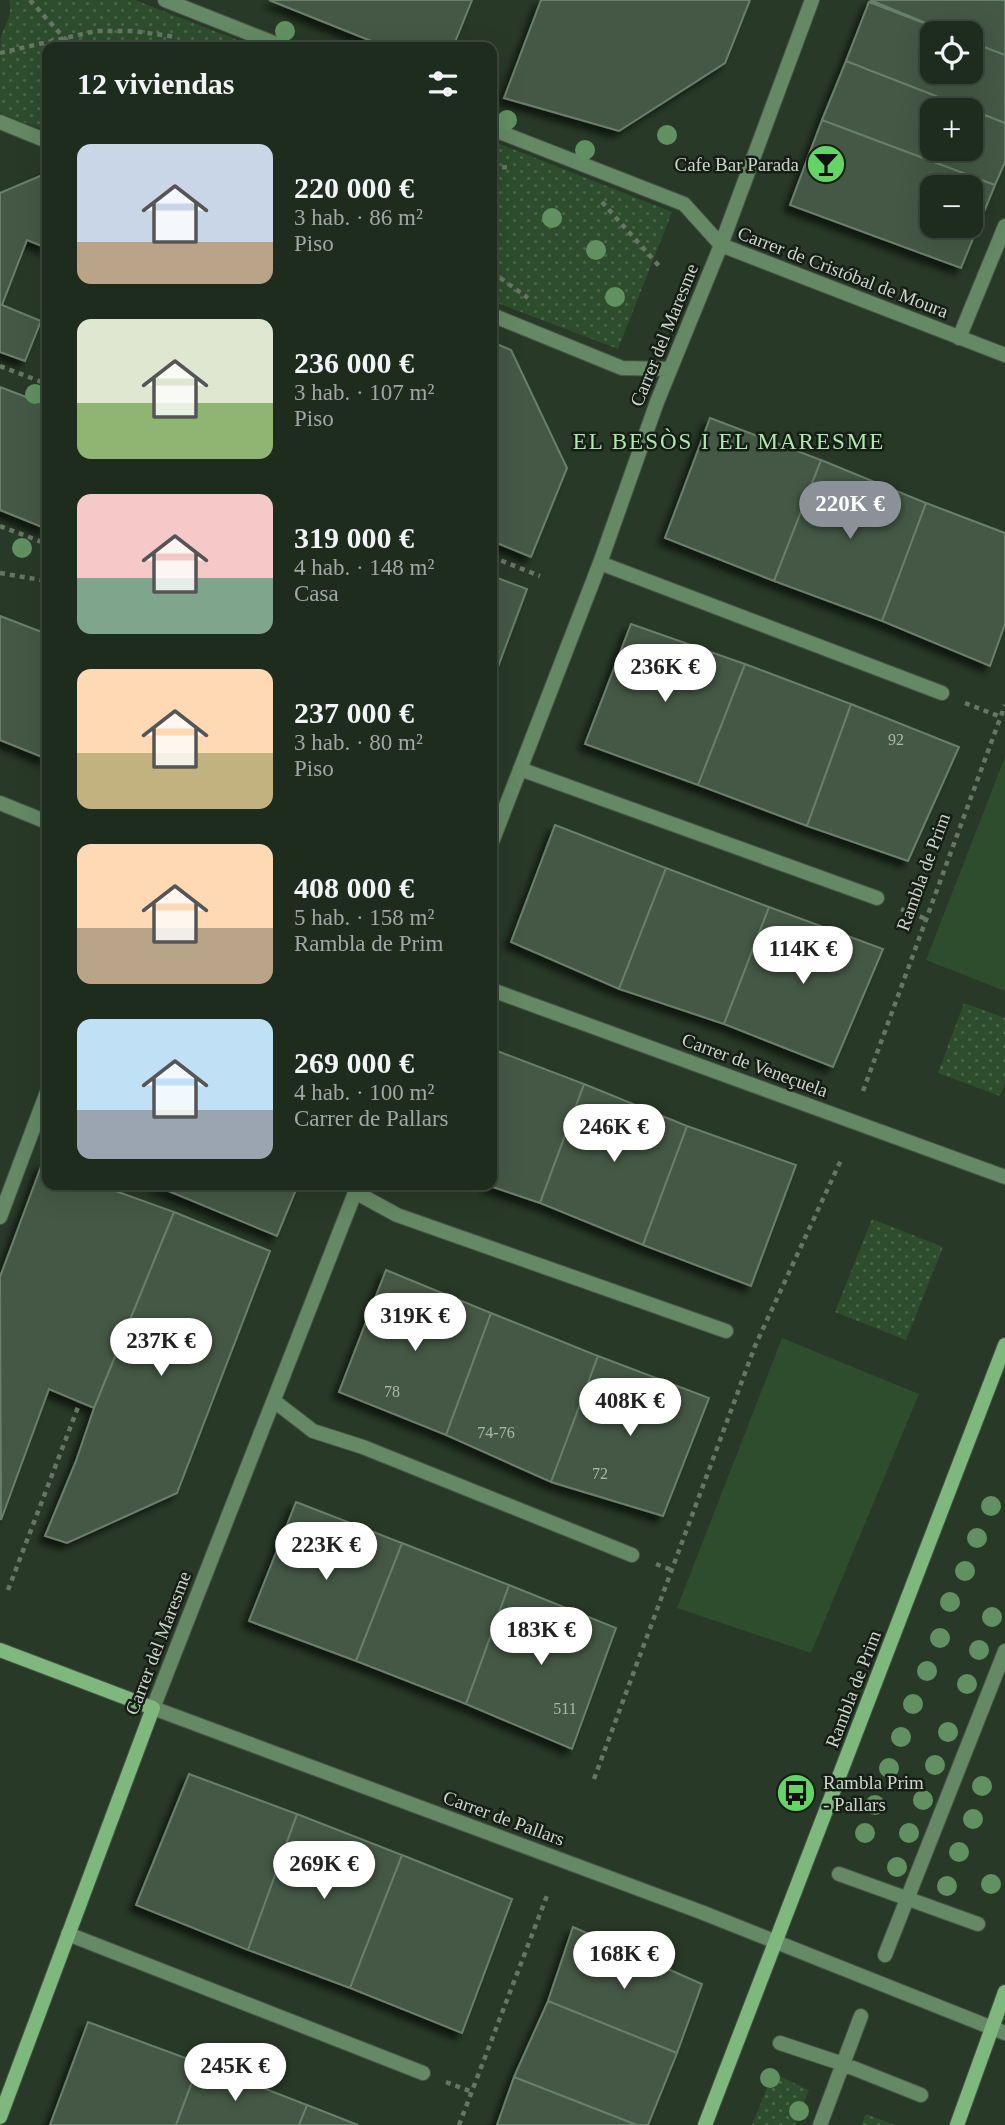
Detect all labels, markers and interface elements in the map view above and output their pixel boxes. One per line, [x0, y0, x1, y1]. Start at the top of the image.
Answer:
map controls [920, 21, 983, 238]
button: locate [920, 21, 983, 84]
icon: filters [424, 65, 462, 103]
text: 12 viviendas [77, 67, 235, 100]
button: + [920, 98, 983, 161]
bar icon: Cafe Bar Parada [805, 143, 847, 185]
place label: Cafe Bar Parada [675, 154, 800, 175]
text: 220 000 € [294, 171, 414, 204]
icon: home [133, 172, 217, 256]
button: − [920, 175, 983, 238]
text: 3 hab. · 86 m² [294, 205, 423, 230]
street label: Carrer de Cristóbal de Moura [735, 222, 952, 322]
text: Piso [294, 231, 334, 256]
street label: Carrer del Maresme [626, 261, 702, 409]
text: 236 000 € [294, 346, 414, 379]
icon: home [133, 347, 217, 431]
text: 3 hab. · 107 m² [294, 380, 434, 405]
text: Piso [294, 406, 334, 431]
district label: EL BESÒS I EL MARESME [573, 428, 885, 454]
pin: 220K € [793, 482, 907, 541]
text: 220K € [815, 491, 885, 516]
text: 319 000 € [294, 521, 414, 554]
icon: home [133, 522, 217, 606]
text: 4 hab. · 148 m² [294, 555, 434, 580]
text: Casa [294, 581, 339, 606]
pin: 236K € [608, 644, 722, 704]
text: 236K € [630, 654, 700, 679]
text: 237 000 € [294, 696, 414, 729]
icon: home [133, 697, 217, 781]
text: 3 hab. · 80 m² [294, 730, 423, 755]
house number: 92 [888, 731, 904, 748]
text: Piso [294, 756, 334, 781]
street label: Rambla de Prim [892, 810, 954, 934]
text: 408 000 € [294, 871, 414, 904]
icon: home [133, 872, 217, 956]
text: 5 hab. · 158 m² [294, 905, 434, 930]
pin: 114K € [746, 926, 860, 986]
text: Rambla de Prim [294, 931, 443, 956]
text: 114K € [769, 936, 837, 961]
street label: Carrer de Veneçuela [679, 1029, 831, 1101]
text: 269 000 € [294, 1046, 414, 1079]
icon: home [133, 1047, 217, 1131]
text: 4 hab. · 100 m² [294, 1080, 434, 1105]
pin: 246K € [557, 1104, 671, 1164]
text: Carrer de Pallars [294, 1106, 449, 1131]
text: 246K € [579, 1114, 649, 1139]
pin: 319K € [358, 1294, 472, 1353]
text: 319K € [380, 1303, 450, 1328]
pin: 237K € [104, 1318, 218, 1378]
text: 237K € [126, 1328, 196, 1353]
pin: 408K € [573, 1378, 687, 1438]
house number: 78 [384, 1383, 400, 1400]
text: 408K € [595, 1388, 665, 1413]
house number: 74-76 [477, 1424, 515, 1441]
house number: 72 [592, 1465, 608, 1482]
pin: 223K € [269, 1522, 383, 1582]
text: 223K € [291, 1532, 361, 1557]
street label: Carrer del Maresme [121, 1568, 195, 1718]
pin: 183K € [484, 1608, 598, 1667]
text: 183K € [506, 1617, 576, 1642]
street label: Rambla de Prim [821, 1627, 885, 1750]
house number: 511 [553, 1700, 577, 1717]
bus stop icon: Rambla Prim - Pallars [775, 1772, 817, 1814]
place label: Rambla Prim - Pallars [823, 1772, 924, 1815]
street label: Carrer de Pallars [440, 1786, 568, 1850]
pin: 269K € [267, 1842, 381, 1901]
text: 269K € [289, 1851, 359, 1876]
pin: 168K € [567, 1932, 681, 1991]
text: 168K € [589, 1941, 659, 1966]
pin: 245K € [178, 2044, 292, 2103]
text: 245K € [200, 2053, 270, 2078]

